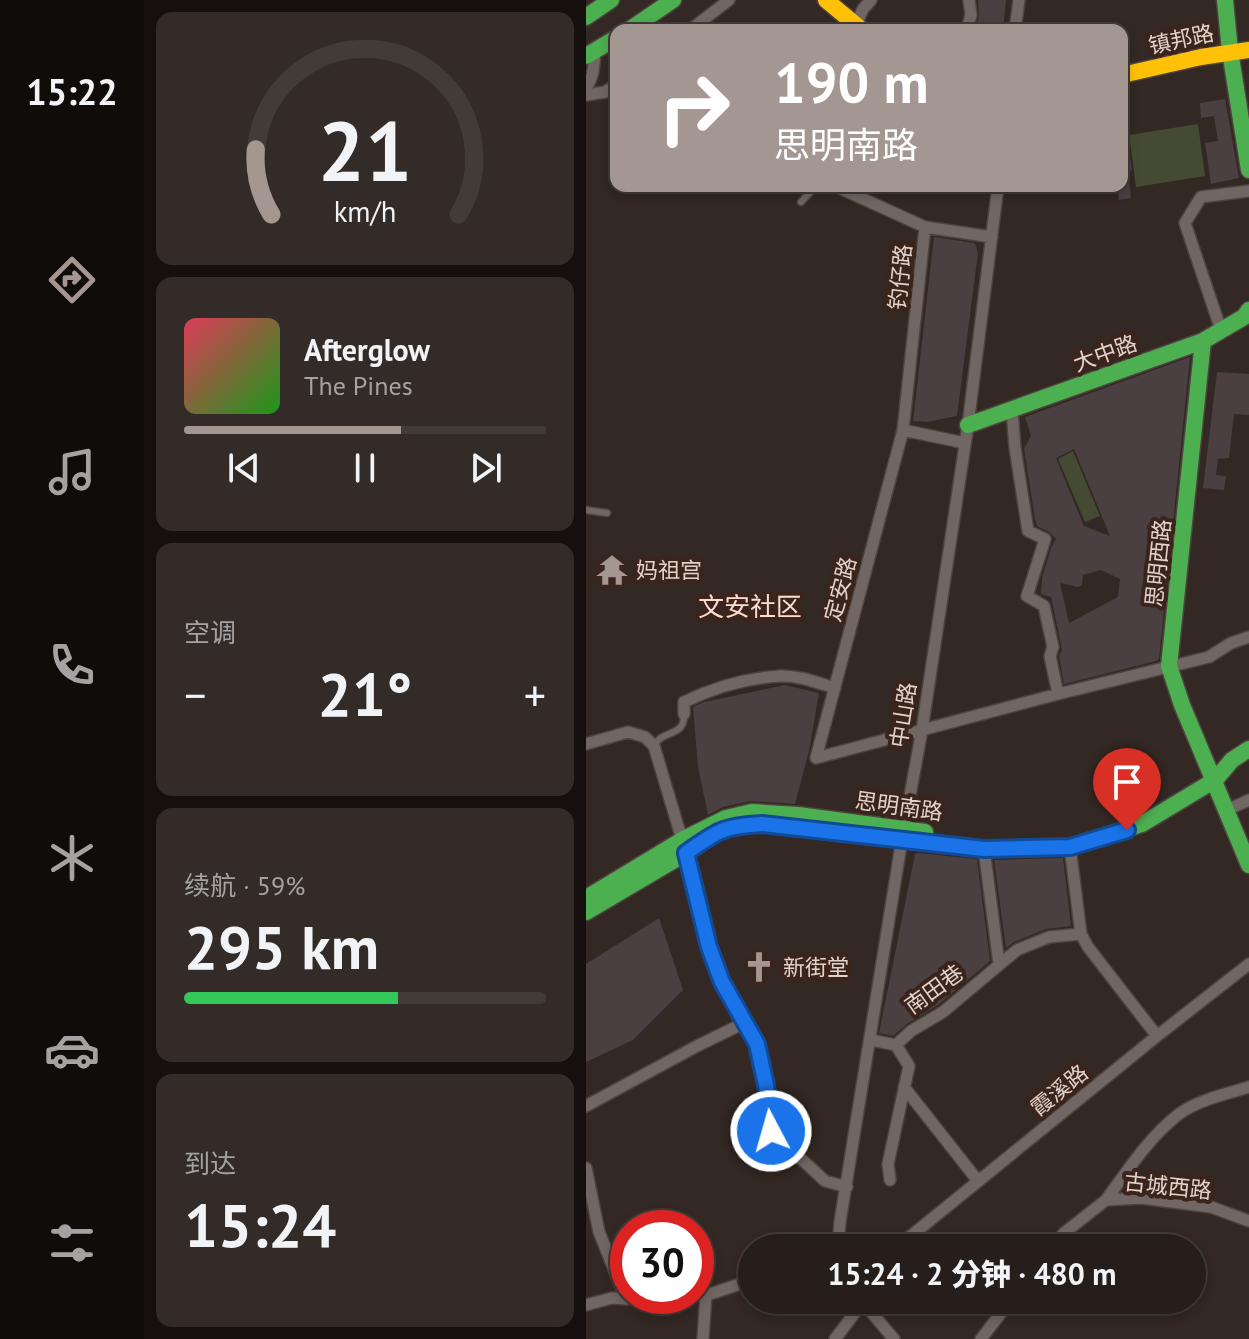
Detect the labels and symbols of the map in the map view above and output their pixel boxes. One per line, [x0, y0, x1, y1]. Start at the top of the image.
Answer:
street label: 镇邦路 [1146, 18, 1216, 60]
street label: 钓仔路 [883, 243, 917, 311]
street label: 大中路 [1069, 329, 1141, 377]
street label: 思明西路 [1139, 518, 1177, 608]
temple icon: 妈祖宫 [595, 553, 629, 587]
street label: 定安路 [818, 553, 862, 625]
place label: 妈祖宫 [636, 556, 702, 584]
district label: 文安社区 [698, 590, 802, 623]
street label: 中山路 [884, 680, 922, 750]
pin [1093, 748, 1161, 830]
street label: 思明南路 [853, 786, 945, 826]
church icon: 新街堂 [742, 950, 776, 984]
place label: 新街堂 [783, 953, 849, 981]
street label: 南田巷 [899, 958, 969, 1020]
street label: 霞溪路 [1025, 1058, 1093, 1122]
position arrow [729, 1089, 813, 1173]
street label: 古城西路 [1123, 1167, 1213, 1205]
speed limit sign: 30 [610, 1210, 714, 1314]

